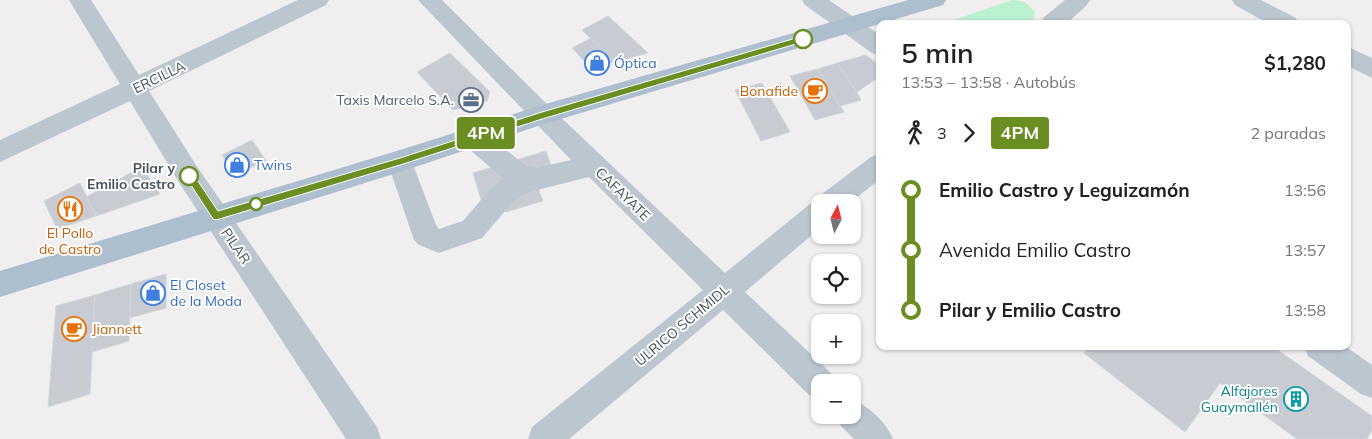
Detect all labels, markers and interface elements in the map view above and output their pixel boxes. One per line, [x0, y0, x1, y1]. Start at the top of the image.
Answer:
unlabelled marker [793, 29, 813, 49]
text: 5 min [901, 35, 974, 70]
shop icon: Óptica [584, 50, 610, 76]
text: $1,280 [1264, 51, 1326, 75]
place label: Óptica [614, 54, 657, 72]
street label: ERCILLA [130, 56, 189, 97]
text: 13:53 – 13:58 · Autobús [901, 72, 1076, 92]
cafe icon: Bonafide [802, 78, 828, 104]
place label: Bonafide [740, 82, 798, 100]
office icon: Taxis Marcelo S.A. [458, 87, 484, 113]
place label: Taxis Marcelo S.A. [336, 91, 454, 109]
line badge: 4PM [457, 117, 515, 149]
icon: walk [901, 119, 929, 147]
icon: forward [955, 119, 983, 147]
text: 4PM [467, 121, 505, 144]
text: 4PM [1001, 121, 1039, 144]
text: 3 [937, 123, 947, 143]
text: 2 paradas [1251, 123, 1326, 143]
shop icon: Twins [224, 152, 250, 178]
place label: Twins [254, 156, 292, 174]
place label: Pilar y Emilio Castro [87, 159, 175, 193]
street label: CAFAYATE [592, 163, 654, 225]
marker: Pilar y Emilio Castro [179, 166, 199, 186]
text: Emilio Castro y Leguizamón [939, 178, 1190, 202]
text: 13:56 [1284, 180, 1326, 200]
north arrow [811, 194, 861, 244]
map controls [811, 194, 861, 424]
restaurant icon: El Pollo de Castro [57, 196, 83, 222]
unlabelled marker [249, 197, 263, 211]
place label: El Pollo de Castro [39, 224, 101, 258]
street label: PILAR [217, 224, 255, 268]
text: Avenida Emilio Castro [939, 238, 1131, 262]
text: 13:57 [1284, 240, 1326, 260]
button: locate [811, 254, 861, 304]
place label: El Closet de la Moda [170, 276, 242, 310]
shop icon: El Closet de la Moda [140, 280, 166, 306]
street label: ULRICO SCHMIDL [631, 280, 733, 370]
text: Pilar y Emilio Castro [939, 298, 1121, 322]
text: 13:58 [1284, 300, 1326, 320]
button: + [811, 314, 861, 364]
cafe icon: Jiannett [61, 316, 87, 342]
place label: Jiannett [92, 320, 142, 338]
button: − [811, 374, 861, 424]
place label: Alfajores Guaymallén [1201, 382, 1278, 416]
building icon: Alfajores Guaymallén [1283, 386, 1309, 412]

